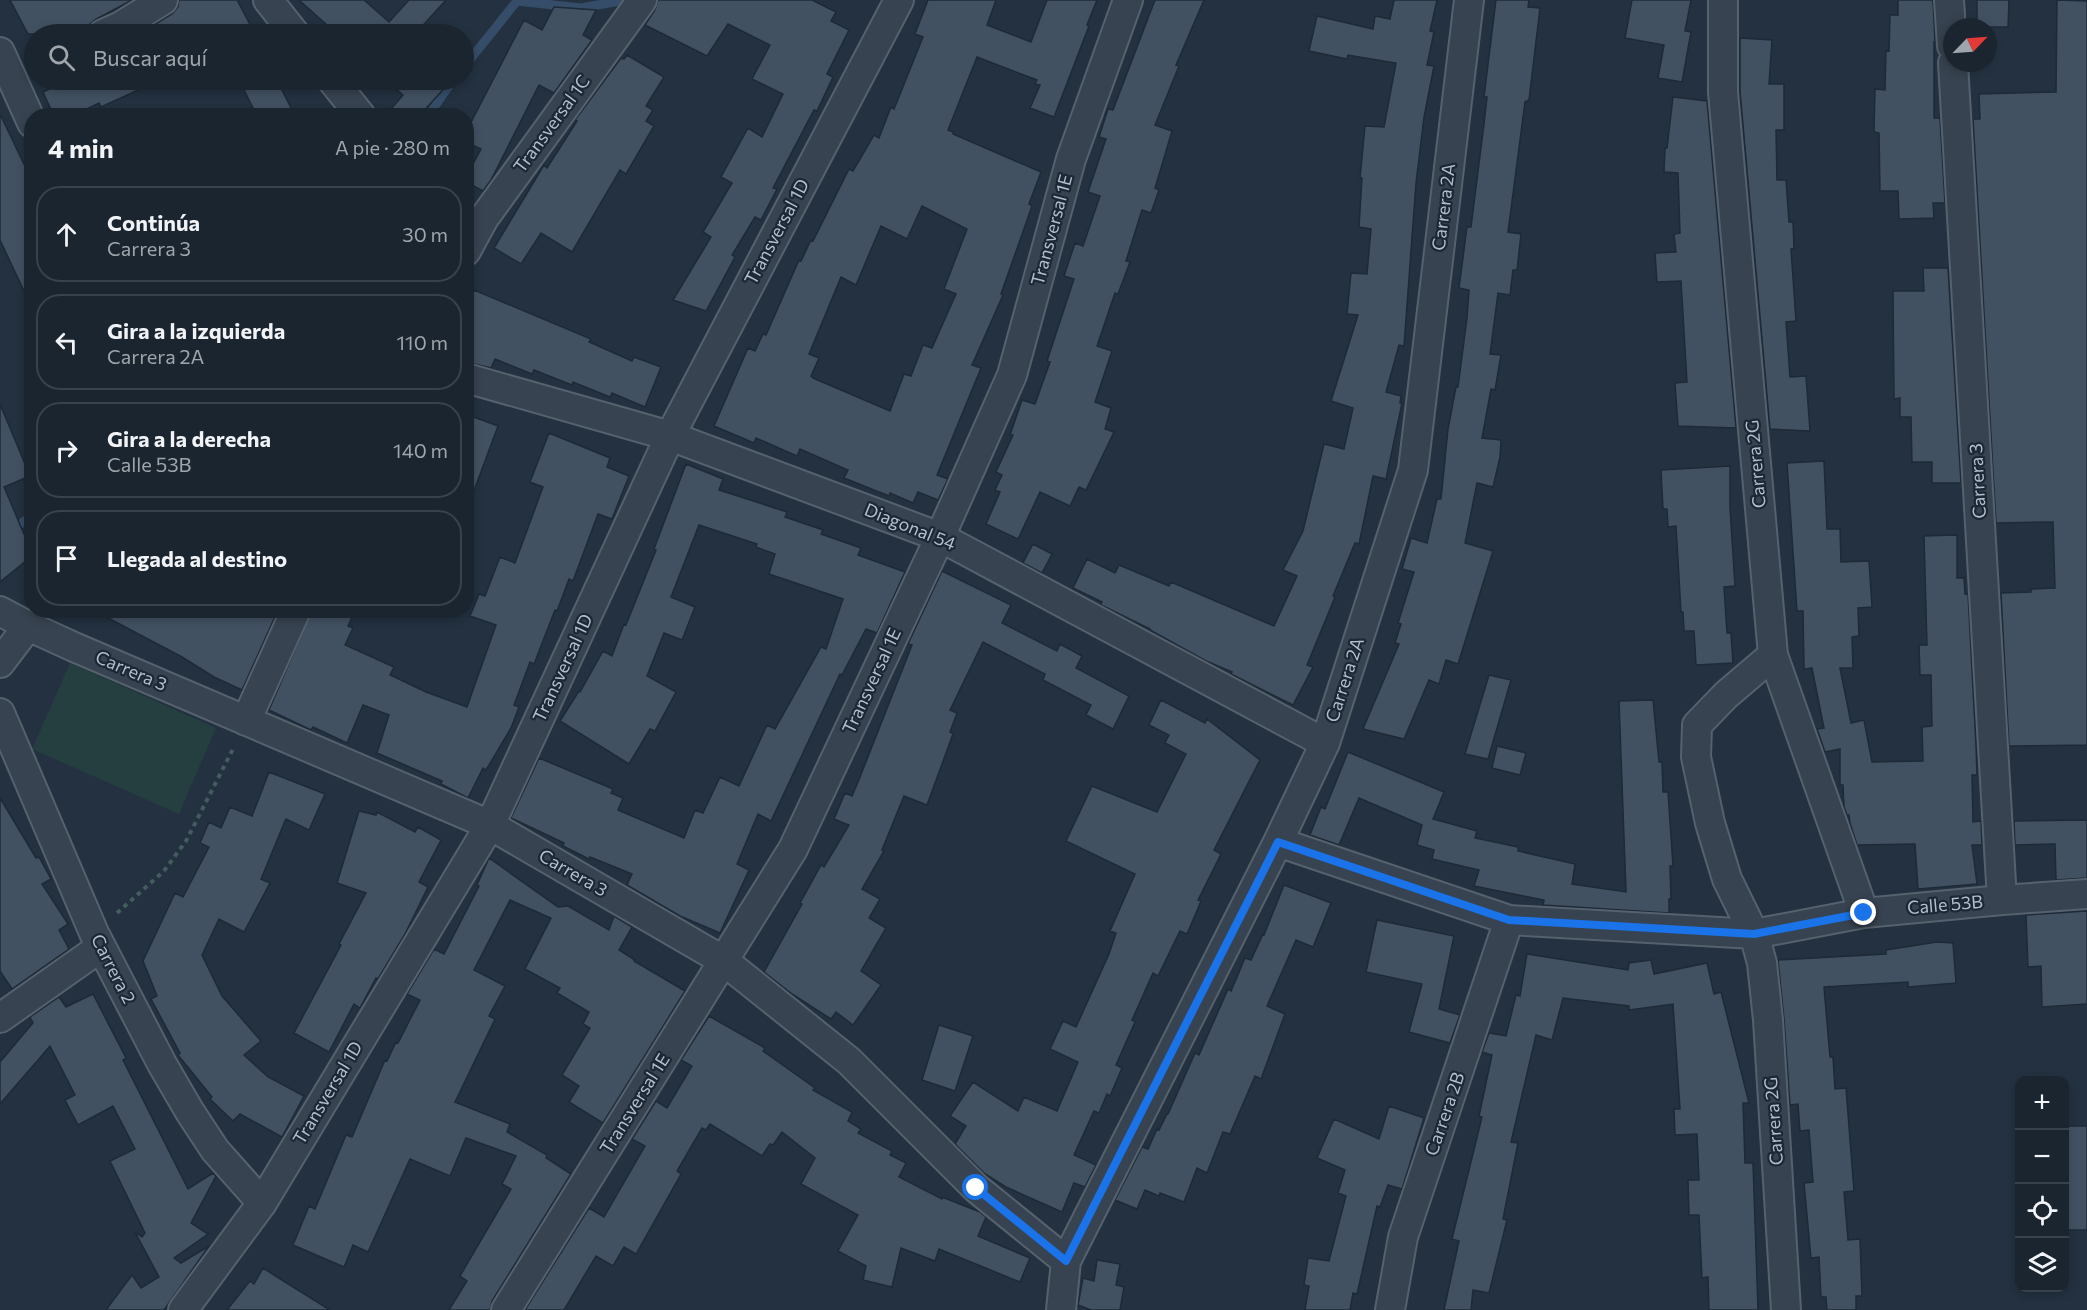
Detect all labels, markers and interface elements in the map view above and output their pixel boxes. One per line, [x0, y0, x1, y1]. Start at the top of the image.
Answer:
north arrow [1943, 18, 1997, 72]
search box [24, 24, 474, 90]
icon: search [45, 41, 78, 74]
text: Buscar aquí [93, 44, 207, 71]
street label: Transversal 1C [508, 70, 594, 177]
text: 4 min [48, 132, 114, 163]
text: A pie · 280 m [335, 135, 450, 159]
street label: Carrera 2A [1427, 162, 1459, 252]
street label: Transversal 1E [1026, 172, 1076, 288]
street label: Transversal 1D [739, 175, 813, 288]
text: Continúa [107, 209, 200, 236]
icon: ahead [50, 218, 83, 251]
text: 30 m [402, 222, 448, 246]
text: Carrera 3 [107, 236, 191, 260]
text: Gira a la izquierda [107, 317, 285, 344]
icon: left [50, 326, 83, 359]
text: 110 m [397, 330, 448, 354]
text: Carrera 2A [107, 344, 204, 368]
street label: Carrera 2G [1740, 419, 1770, 509]
text: Gira a la derecha [107, 425, 271, 452]
icon: right [50, 434, 83, 467]
text: 140 m [393, 438, 448, 462]
street label: Carrera 3 [1964, 443, 1990, 519]
text: Calle 53B [107, 452, 192, 476]
street label: Diagonal 54 [862, 498, 959, 554]
icon: arrive [50, 542, 83, 575]
text: Llegada al destino [107, 545, 287, 572]
street label: Transversal 1D [527, 610, 597, 725]
street label: Transversal 1E [837, 624, 905, 737]
street label: Carrera 2A [1320, 635, 1368, 725]
street label: Carrera 3 [92, 645, 170, 695]
street label: Carrera 3 [535, 844, 612, 901]
street label: Calle 53B [1906, 890, 1984, 918]
route end [1850, 899, 1876, 925]
street label: Carrera 2 [87, 930, 141, 1007]
street label: Transversal 1D [288, 1037, 367, 1148]
street label: Transversal 1E [595, 1049, 674, 1158]
street label: Carrera 2B [1420, 1069, 1469, 1158]
street label: Carrera 2G [1759, 1076, 1787, 1166]
map controls [2015, 1076, 2069, 1292]
button: + [2015, 1076, 2069, 1130]
button: − [2015, 1130, 2069, 1184]
route start [962, 1174, 988, 1200]
button: locate [2015, 1184, 2069, 1238]
button: layers [2015, 1238, 2069, 1292]

